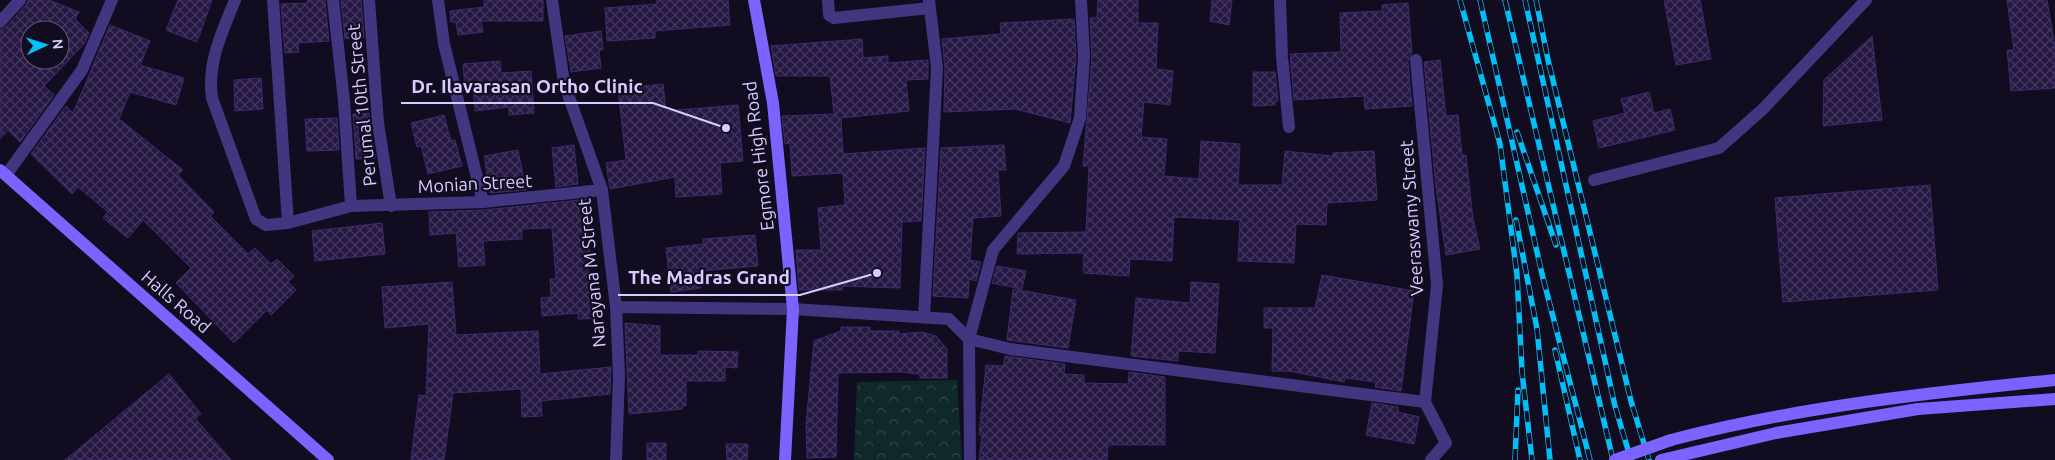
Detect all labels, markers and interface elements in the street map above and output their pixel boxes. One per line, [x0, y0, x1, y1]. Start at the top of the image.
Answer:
north arrow [20, 20, 70, 70]
street label: Perumal 10th Street [343, 23, 379, 187]
text: N [50, 38, 66, 50]
callout: Dr. Ilavarasan Ortho Clinic [401, 69, 653, 103]
text: Dr. Ilavarasan Ortho Clinic [411, 75, 643, 97]
street label: Egmore High Road [739, 80, 777, 232]
street label: Veeraswamy Street [1396, 139, 1426, 297]
street label: Monian Street [417, 170, 533, 196]
street label: Narayana M Street [573, 198, 609, 349]
callout: The Madras Grand [618, 261, 800, 295]
street label: Halls Road [138, 266, 215, 337]
text: The Madras Grand [628, 266, 790, 288]

